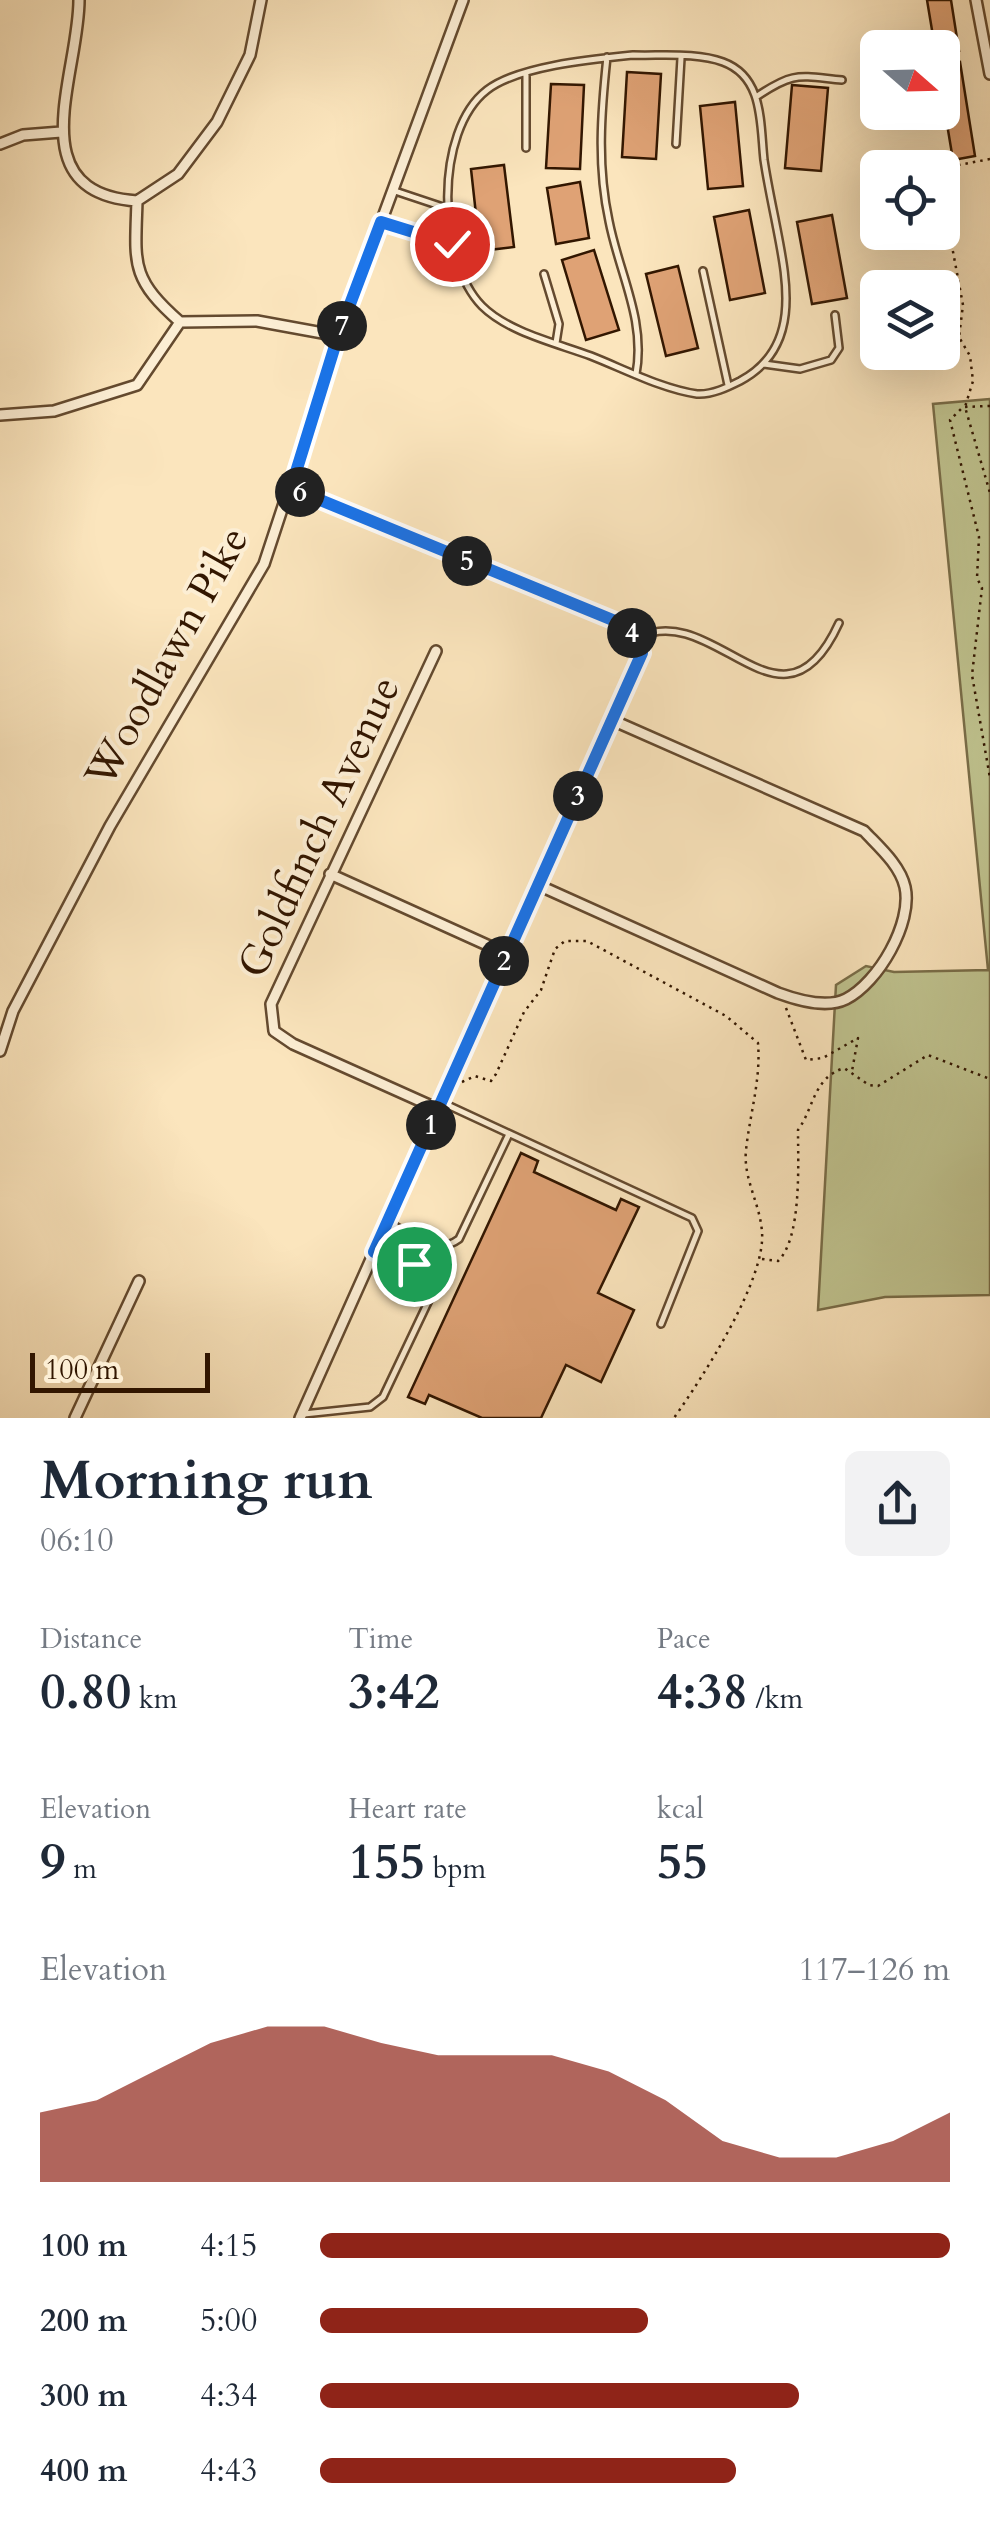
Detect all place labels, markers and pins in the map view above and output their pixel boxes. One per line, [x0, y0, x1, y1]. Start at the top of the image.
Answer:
pin [410, 202, 495, 287]
pin: 7 [317, 301, 367, 351]
pin: 6 [275, 467, 325, 517]
pin: 5 [442, 536, 492, 586]
pin: 4 [607, 608, 657, 658]
pin: 3 [553, 771, 603, 821]
pin: 2 [479, 936, 529, 986]
pin: 1 [406, 1100, 456, 1150]
pin [372, 1222, 457, 1307]

